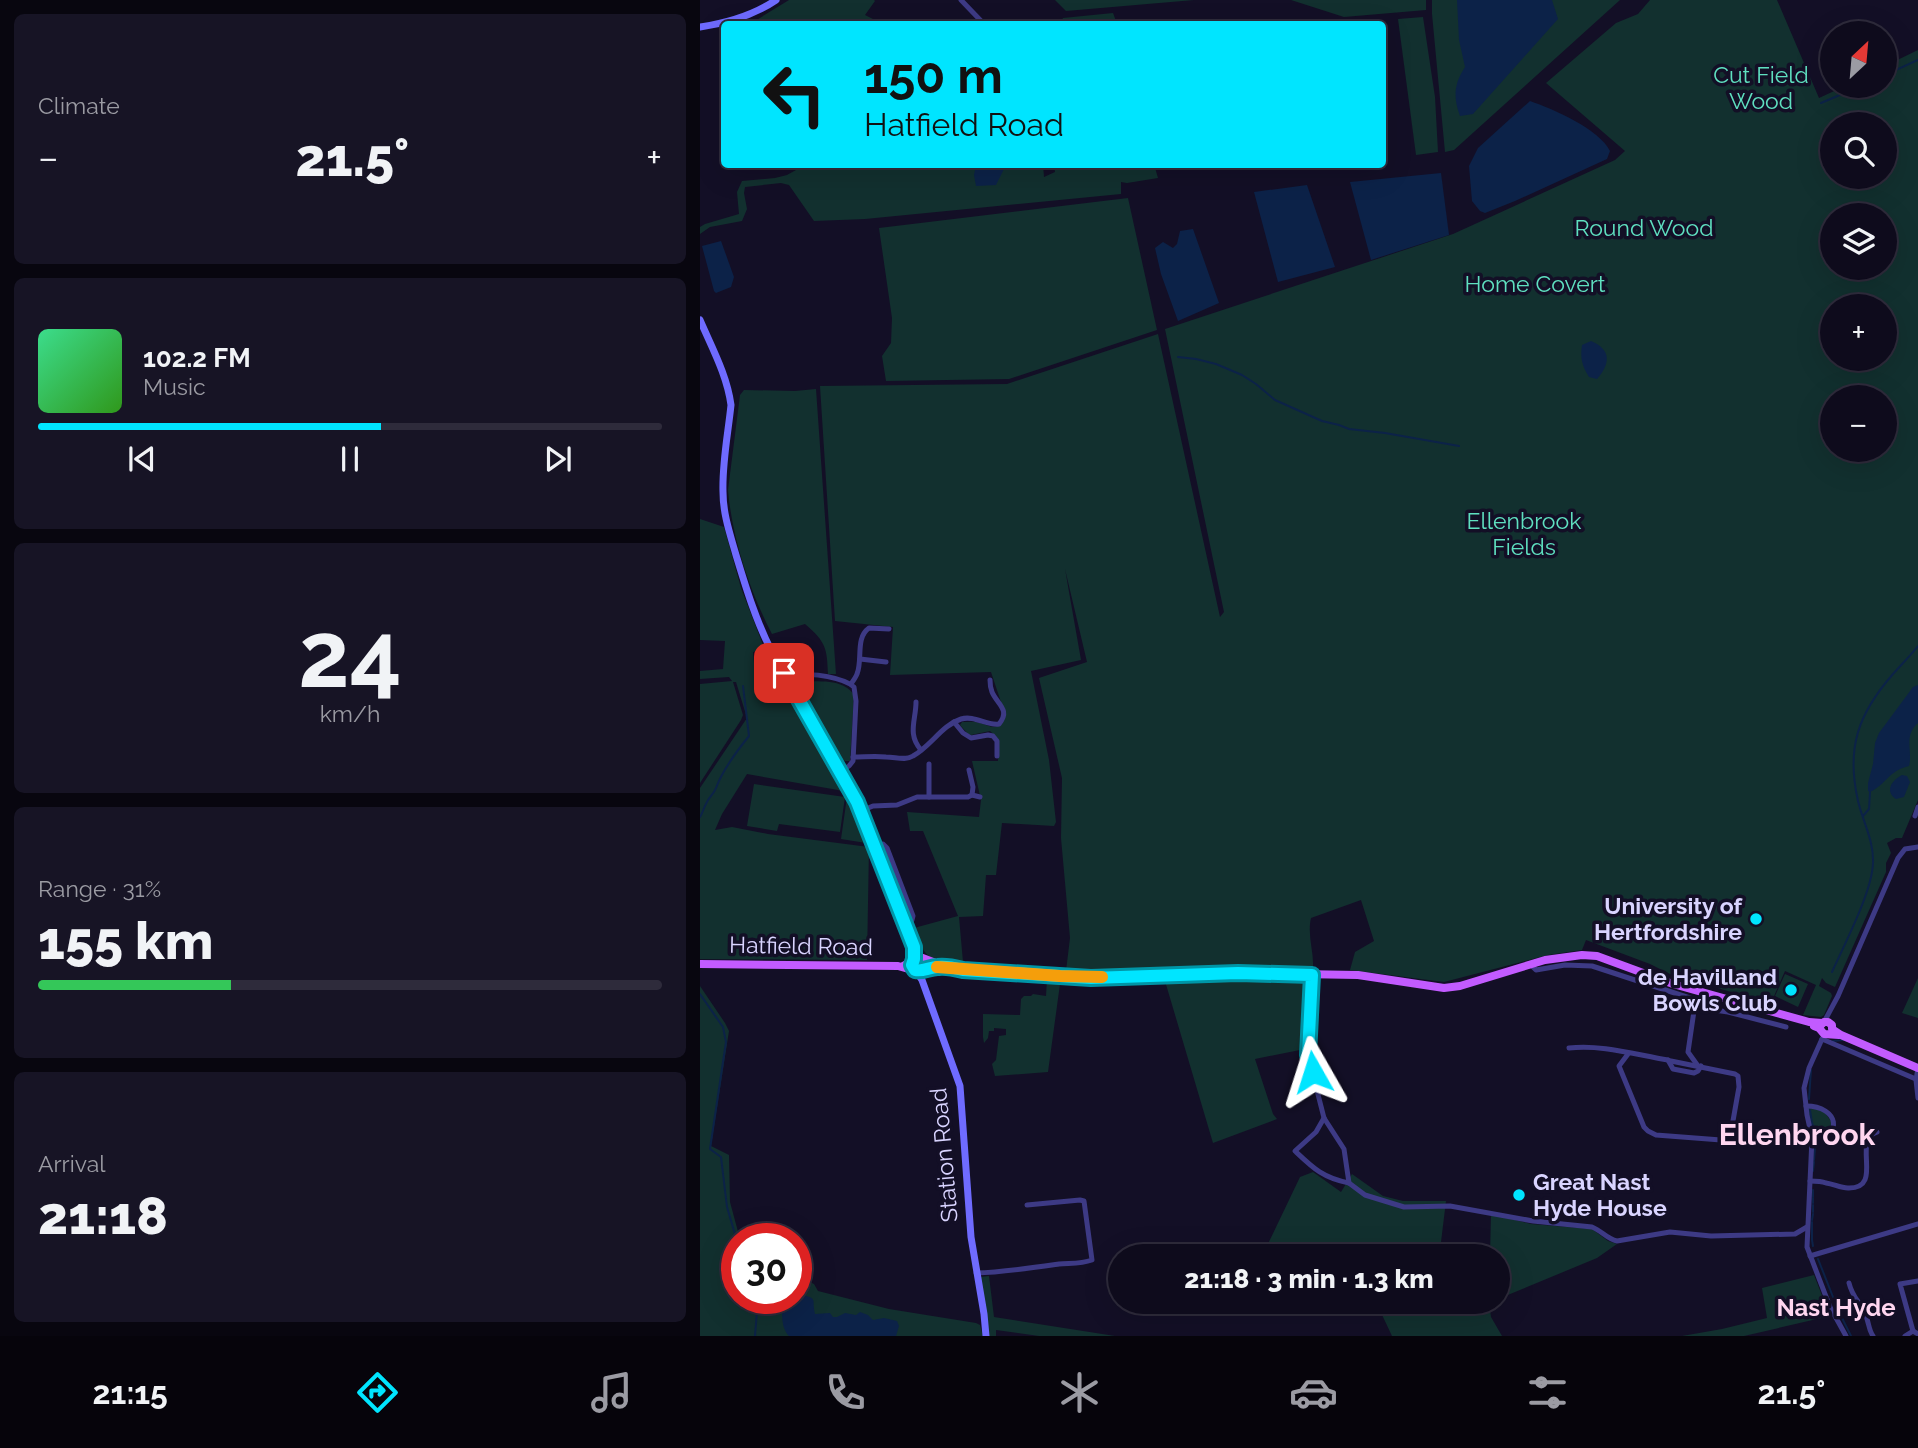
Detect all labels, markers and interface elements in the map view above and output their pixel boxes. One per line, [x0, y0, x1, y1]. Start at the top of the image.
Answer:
north arrow [1820, 21, 1897, 98]
map controls [1820, 21, 1897, 462]
text: 150 m [864, 47, 1003, 104]
icon: left [749, 49, 840, 140]
park label: Cut Field Wood [1713, 61, 1809, 114]
text: Climate [38, 92, 120, 119]
text: Hatfield Road [864, 106, 1064, 143]
button: search [1820, 112, 1897, 189]
text: 21.5° [295, 127, 409, 188]
text: − [38, 135, 58, 180]
text: + [646, 135, 662, 180]
button: layers [1820, 203, 1897, 280]
park label: Round Wood [1575, 214, 1713, 241]
park label: Home Covert [1464, 270, 1606, 297]
button: + [1820, 294, 1897, 371]
text: 102.2 FM [143, 343, 251, 373]
text: Music [143, 373, 206, 400]
button: − [1820, 385, 1897, 462]
icon: previous [123, 440, 161, 478]
icon: pause [331, 440, 369, 478]
icon: next [539, 440, 577, 478]
park label: Ellenbrook Fields [1467, 507, 1581, 560]
text: 24 [298, 601, 402, 708]
pin [754, 643, 814, 703]
icon: arrive [765, 654, 803, 692]
text: km/h [320, 700, 380, 727]
text: Range · 31% [38, 875, 161, 902]
place label: University of Hertfordshire [1594, 892, 1743, 945]
text: 155 km [38, 910, 213, 971]
marker: University of Hertfordshire [1748, 911, 1764, 927]
street label: Hatfield Road [729, 931, 873, 960]
place label: de Havilland Bowls Club [1638, 963, 1777, 1016]
marker: de Havilland Bowls Club [1783, 982, 1799, 998]
position arrow [1276, 1035, 1350, 1109]
street label: Station Road [924, 1087, 963, 1223]
district label: Ellenbrook [1719, 1117, 1876, 1152]
text: Arrival [38, 1150, 105, 1177]
place label: Great Nast Hyde House [1533, 1168, 1667, 1221]
text: 21:18 [38, 1185, 168, 1246]
marker: Great Nast Hyde House [1511, 1187, 1527, 1203]
speed limit sign: 30 [721, 1223, 812, 1314]
text: 21:18 · 3 min · 1.3 km [1184, 1264, 1434, 1294]
district label: Nast Hyde [1776, 1293, 1896, 1322]
icon: directions [353, 1368, 402, 1417]
icon: music [587, 1368, 636, 1417]
icon: phone [821, 1368, 870, 1417]
icon: climate [1055, 1368, 1104, 1417]
icon: car [1289, 1368, 1338, 1417]
icon: filters [1523, 1368, 1572, 1417]
text: 21:15 [93, 1374, 168, 1411]
text: 21.5° [1758, 1374, 1825, 1411]

